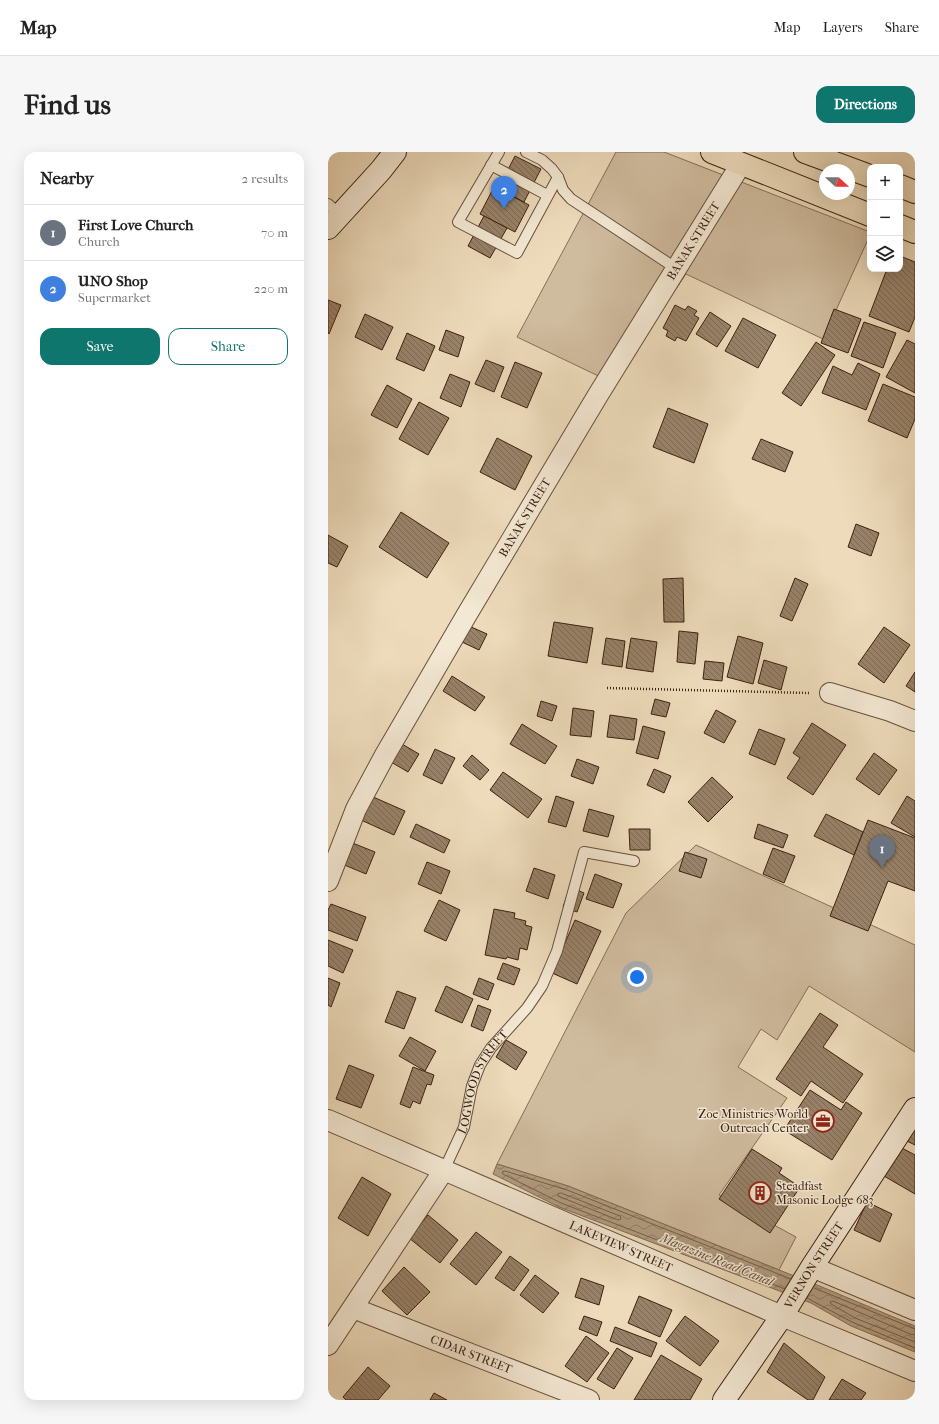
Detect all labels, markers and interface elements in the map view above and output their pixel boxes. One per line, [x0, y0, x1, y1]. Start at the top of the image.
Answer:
text: Map [20, 17, 56, 39]
text: Map [774, 19, 801, 36]
text: Layers [823, 19, 863, 36]
text: Share [885, 19, 919, 36]
button: Directions [816, 86, 915, 123]
text: Find us [24, 88, 111, 121]
north arrow [819, 164, 855, 200]
map controls [867, 164, 903, 272]
button: + [867, 164, 903, 200]
text: Nearby [40, 168, 94, 188]
text: 2 results [242, 171, 288, 186]
pin: 2 [491, 176, 517, 209]
street label: BANAK STREET [664, 199, 723, 283]
button: − [867, 200, 903, 236]
text: First Love Church [78, 216, 193, 234]
text: 1 [51, 225, 55, 240]
text: 70 m [261, 225, 288, 240]
text: Church [78, 234, 120, 249]
button: layers [867, 236, 903, 272]
text: UNO Shop [78, 272, 148, 290]
text: 2 [50, 281, 56, 296]
text: 220 m [254, 281, 288, 296]
text: Supermarket [78, 290, 151, 305]
button: Save [40, 328, 160, 365]
button: Share [168, 328, 288, 365]
street label: BANAK STREET [496, 475, 554, 560]
pin: 1 [869, 835, 895, 868]
your location [627, 967, 647, 987]
street label: LOGWOOD STREET [455, 1027, 511, 1136]
place label: Zoe Ministries World Outreach Center [698, 1107, 809, 1135]
office icon: Zoe Ministries World Outreach Center [810, 1108, 836, 1134]
place label: Steadfast Masonic Lodge 683 [776, 1179, 874, 1207]
building icon: Steadfast Masonic Lodge 683 [747, 1180, 773, 1206]
street label: LAKEVIEW STREET [567, 1218, 676, 1275]
street label: VERNON STREET [781, 1219, 847, 1312]
water label: Magazine Road Canal [657, 1230, 777, 1290]
street label: CIDAR STREET [429, 1332, 515, 1377]

